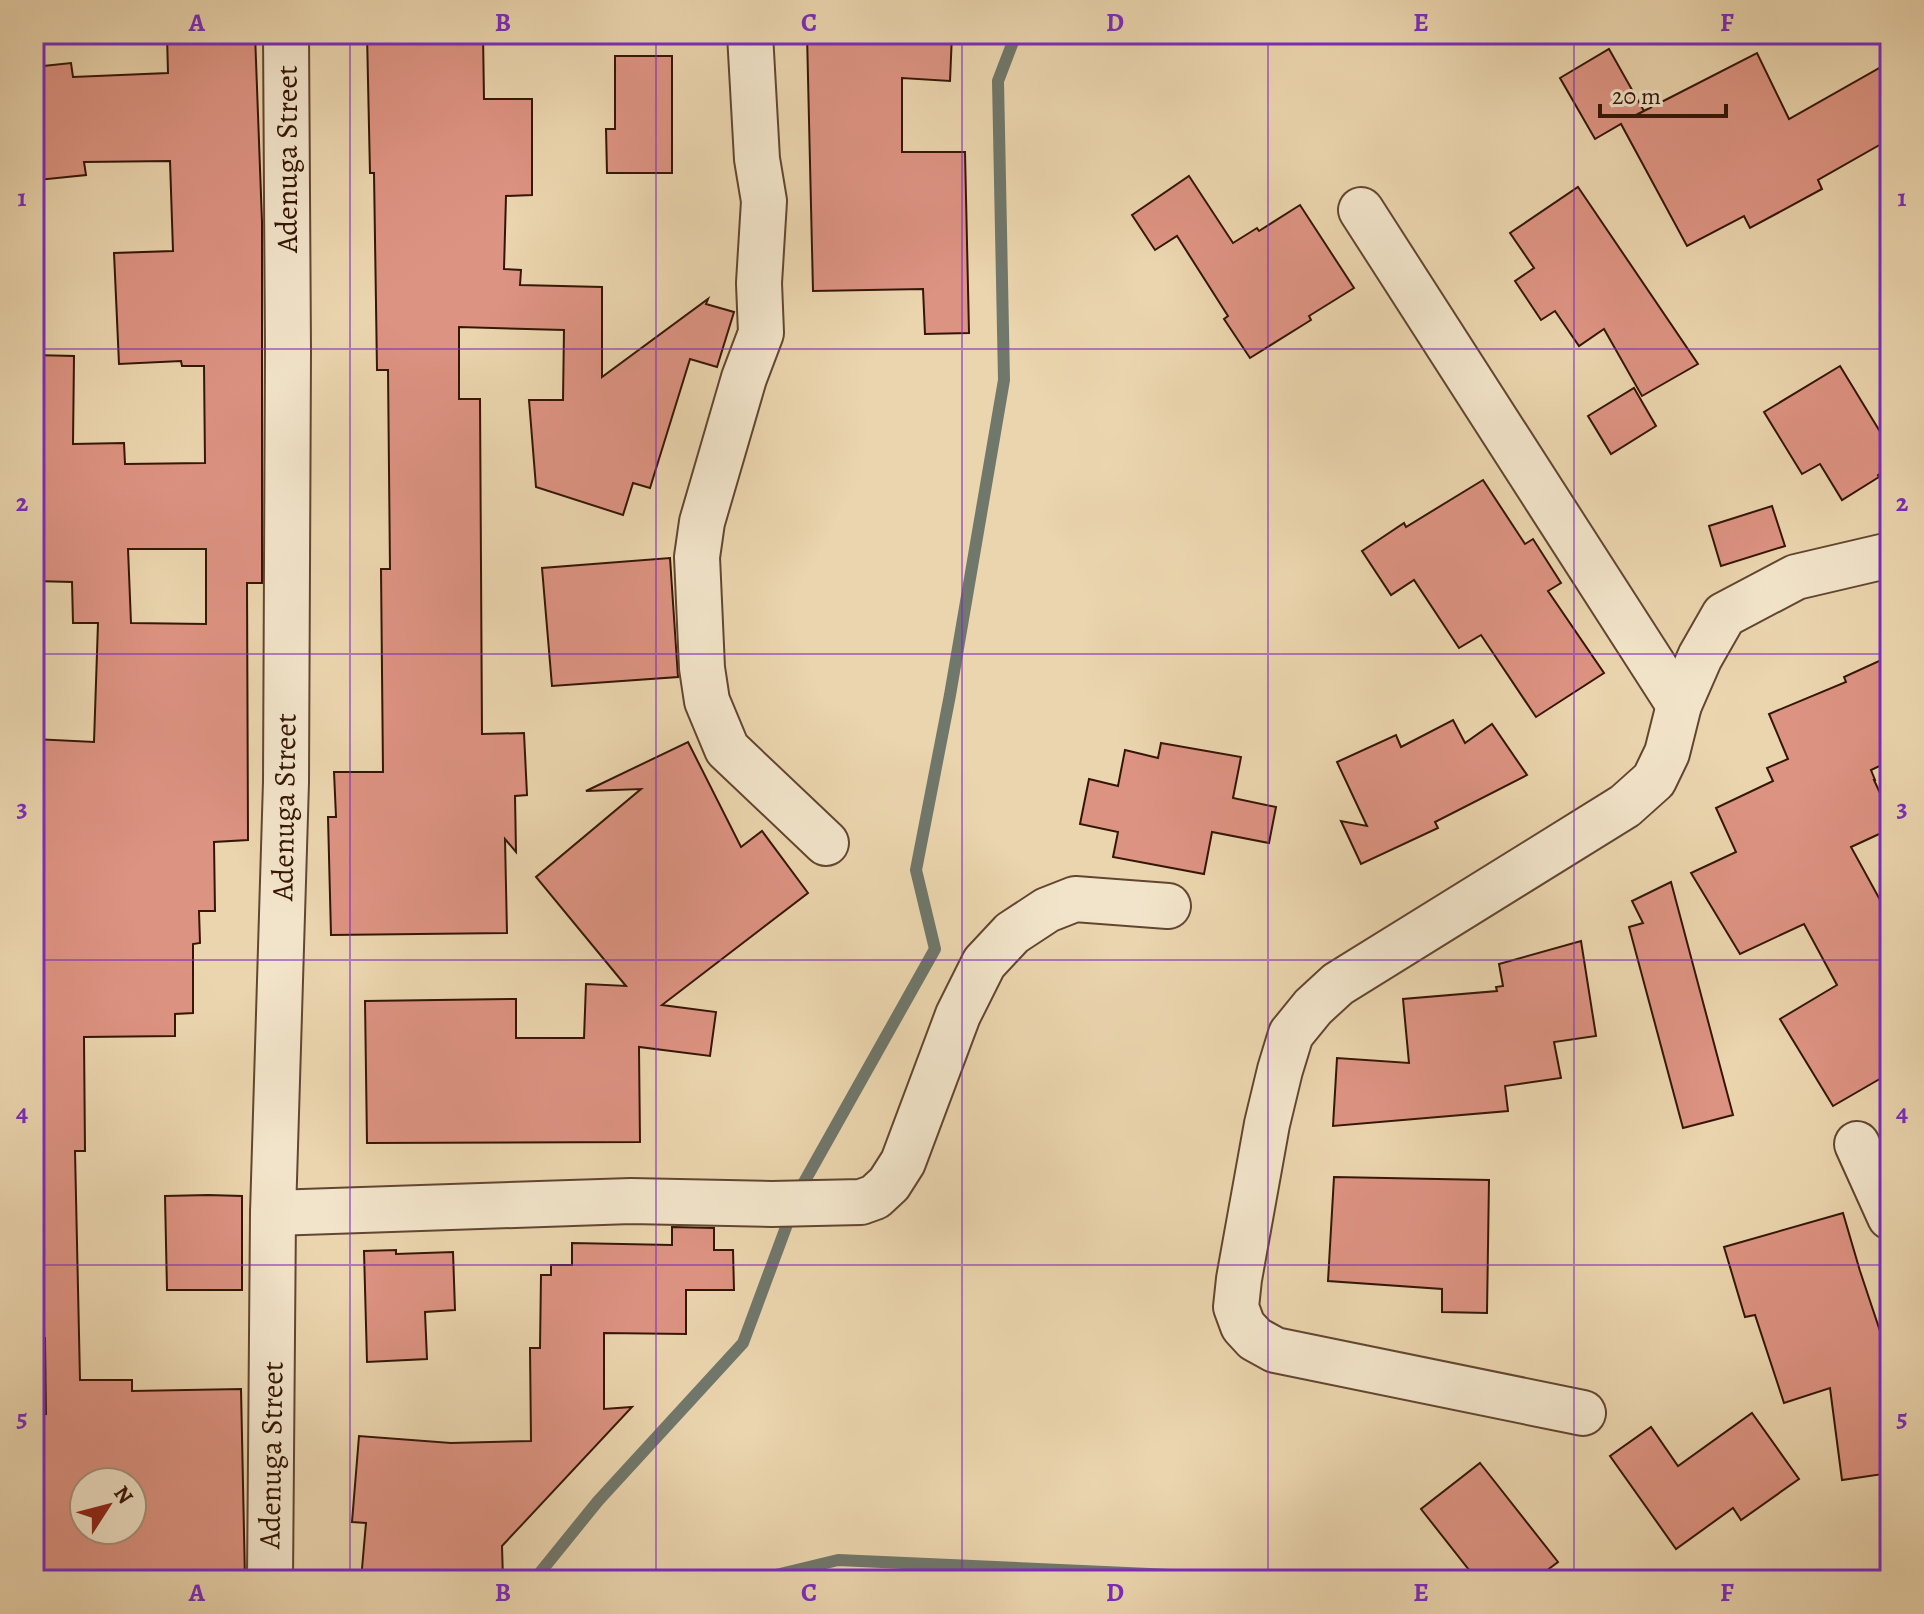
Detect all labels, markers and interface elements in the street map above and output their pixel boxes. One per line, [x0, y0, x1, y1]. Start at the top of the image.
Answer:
text: A [188, 5, 206, 40]
text: B [495, 5, 511, 40]
text: C [801, 5, 817, 40]
text: D [1106, 5, 1124, 40]
text: E [1413, 5, 1429, 40]
text: F [1720, 5, 1734, 40]
street label: Adenuga Street [267, 65, 307, 254]
scale bar [1600, 68, 1726, 118]
text: 20 m [1612, 80, 1661, 112]
text: 1 [17, 180, 27, 215]
text: 1 [1897, 180, 1907, 215]
text: 2 [16, 485, 29, 520]
text: 2 [1896, 485, 1909, 520]
street label: Adenuga Street [262, 713, 306, 902]
text: 3 [16, 790, 28, 825]
text: 3 [1896, 790, 1908, 825]
text: 4 [16, 1095, 28, 1130]
text: 4 [1896, 1095, 1908, 1130]
street label: Adenuga Street [249, 1361, 293, 1550]
text: 5 [16, 1400, 28, 1435]
text: 5 [1896, 1400, 1908, 1435]
north arrow [68, 1466, 148, 1546]
text: N [107, 1480, 140, 1510]
text: A [188, 1575, 206, 1610]
text: B [495, 1575, 511, 1610]
text: C [801, 1575, 817, 1610]
text: D [1106, 1575, 1124, 1610]
text: E [1413, 1575, 1429, 1610]
text: F [1720, 1575, 1734, 1610]

